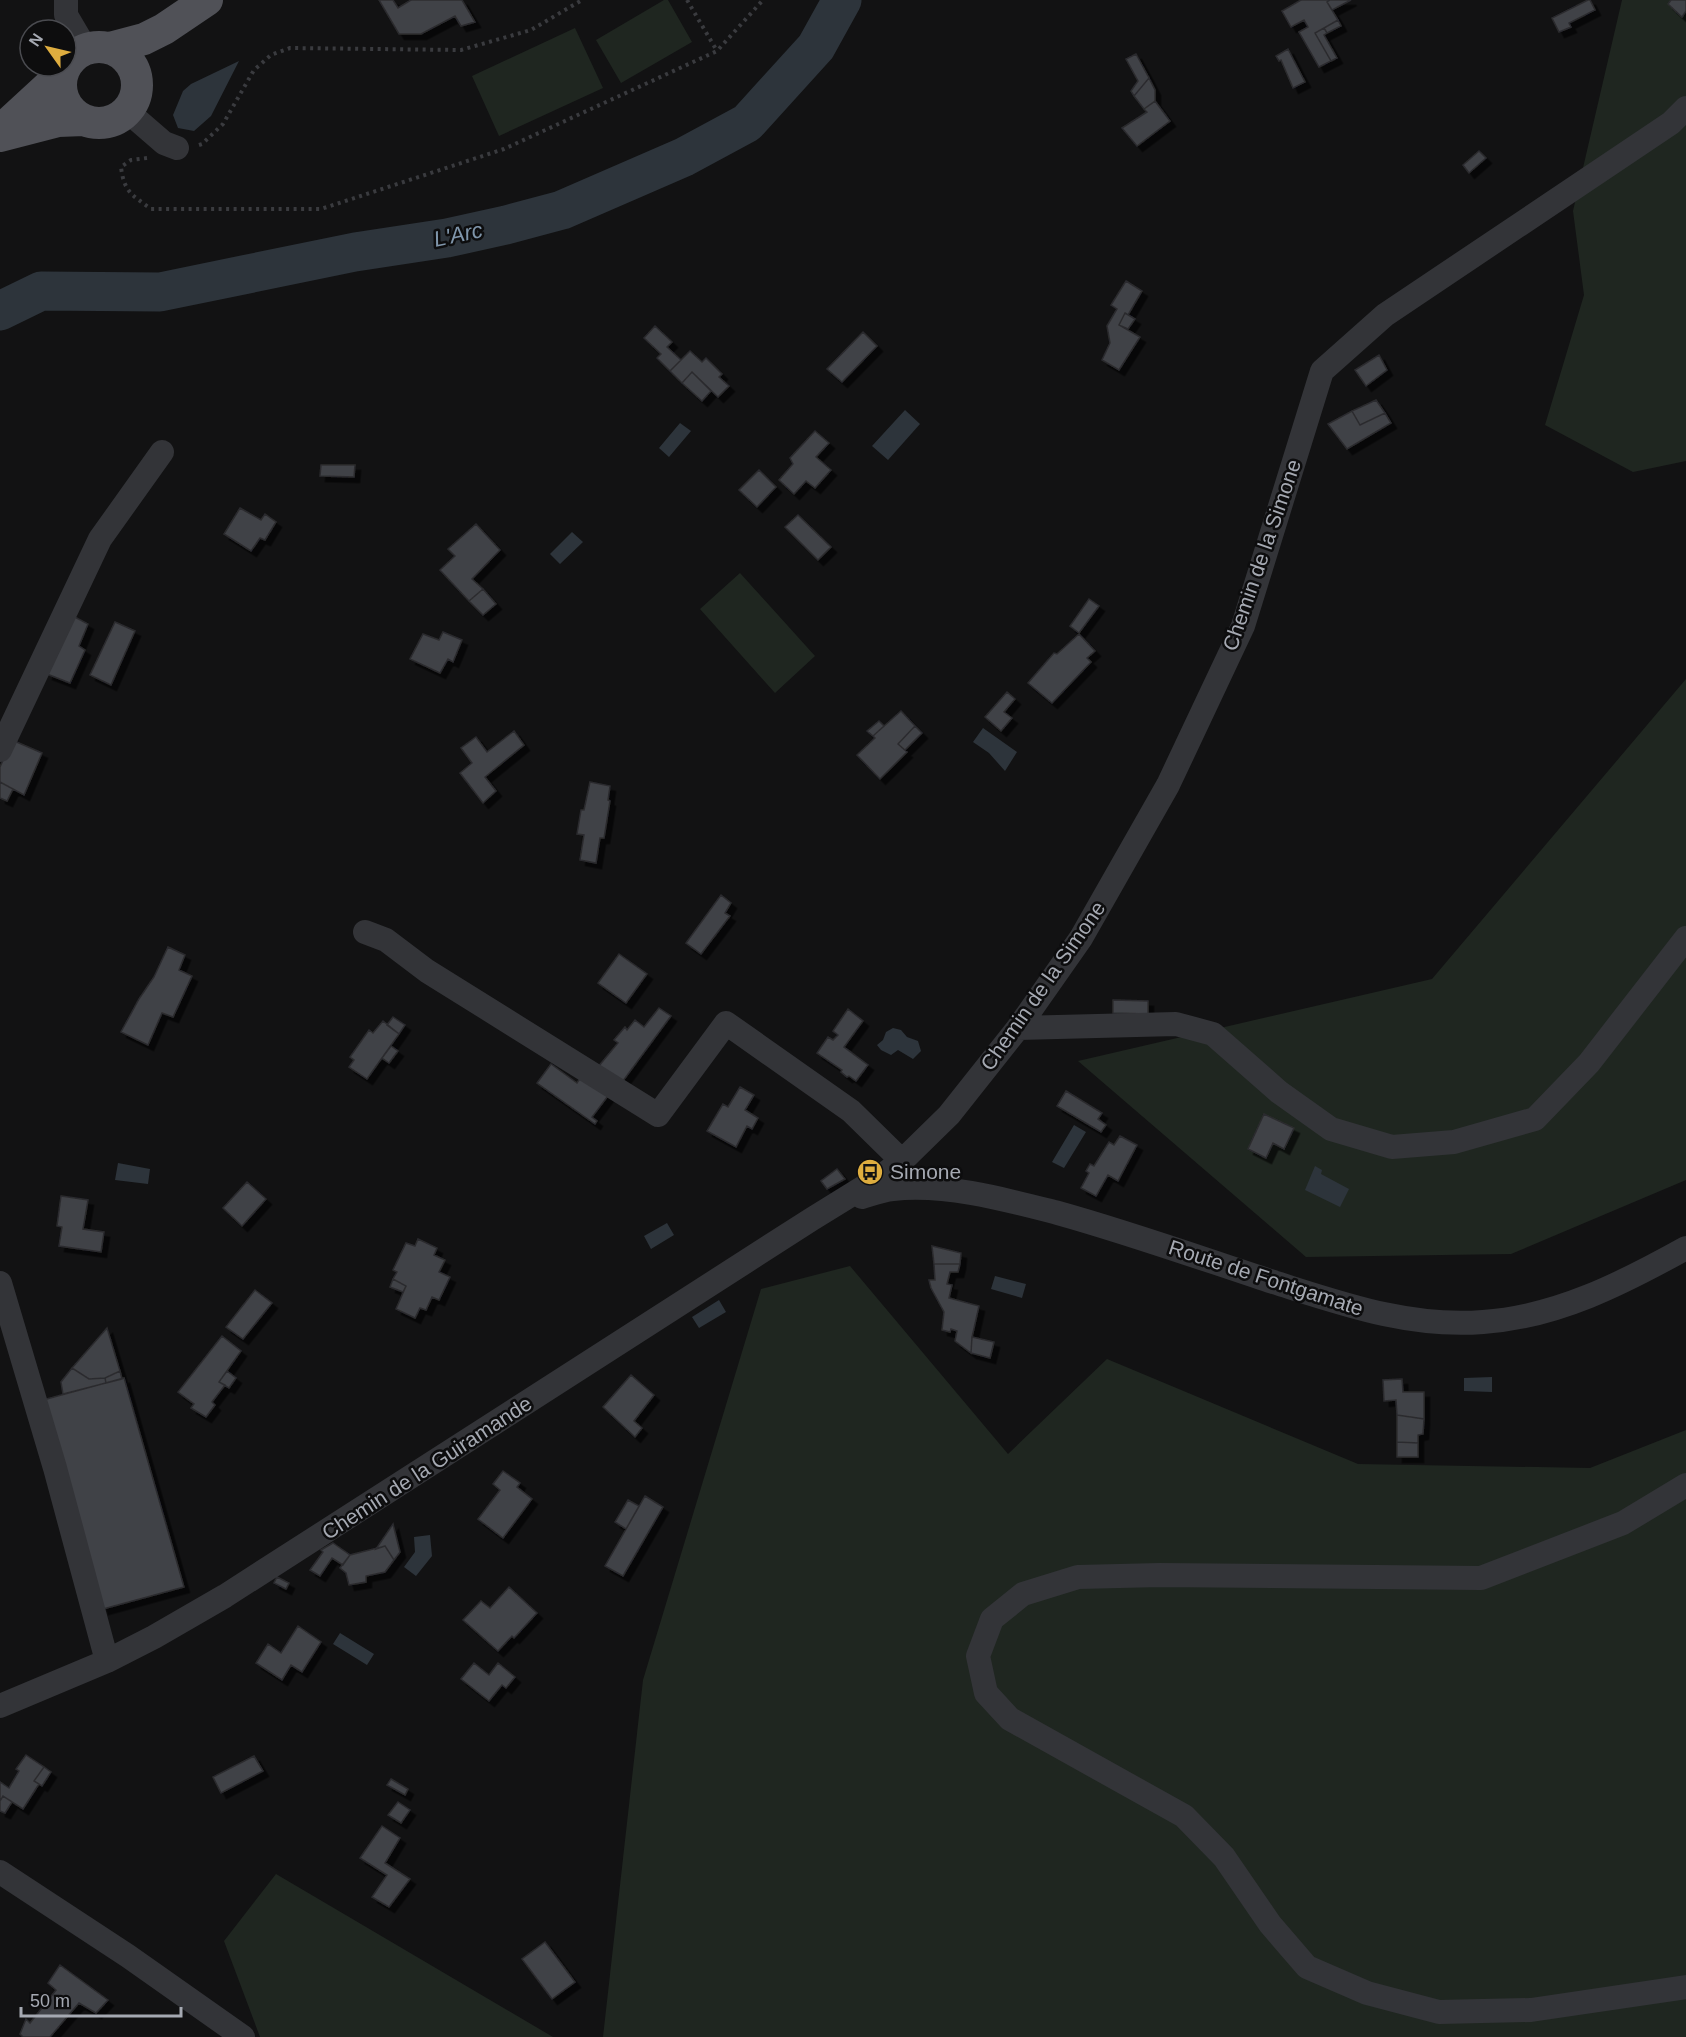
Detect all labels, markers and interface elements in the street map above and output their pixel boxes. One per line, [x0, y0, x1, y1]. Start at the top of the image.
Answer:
north arrow [18, 18, 78, 78]
text: N [26, 30, 46, 49]
water label: L'Arc [431, 217, 485, 252]
street label: Chemin de la Simone [1218, 456, 1305, 654]
street label: Chemin de la Simone [976, 897, 1110, 1075]
bus stop icon: Simone [855, 1157, 885, 1187]
place label: Simone [890, 1160, 961, 1183]
street label: Route de Fontgamate [1166, 1235, 1366, 1320]
street label: Chemin de la Guiramande [318, 1391, 536, 1544]
scale bar [21, 1980, 182, 2018]
text: 50 m [30, 1991, 70, 2011]

